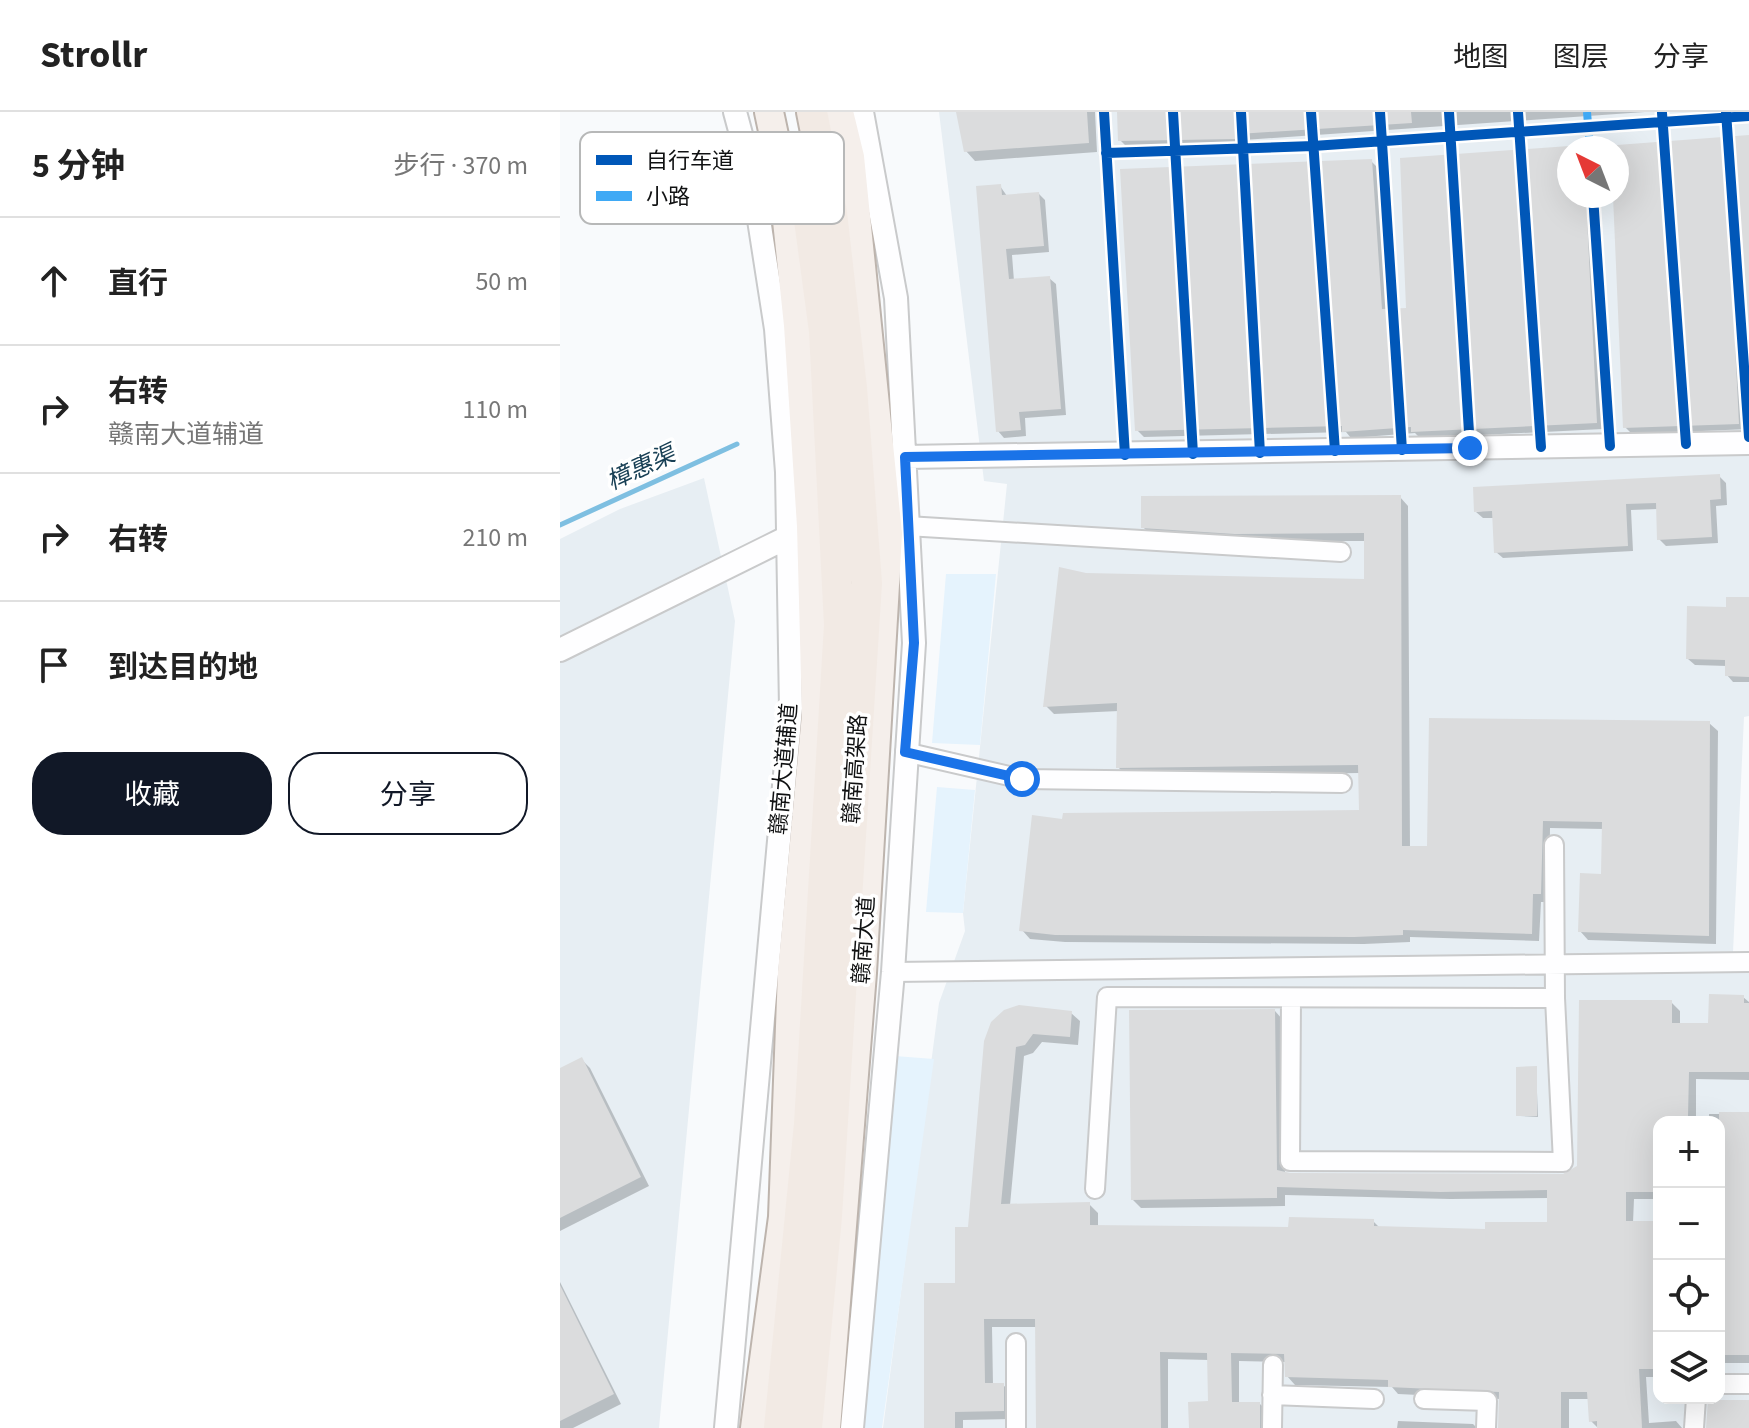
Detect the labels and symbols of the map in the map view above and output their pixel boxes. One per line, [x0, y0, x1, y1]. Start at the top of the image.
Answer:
legend [580, 132, 844, 224]
north arrow [1557, 136, 1629, 208]
text: 自行车道 [646, 145, 734, 177]
text: 小路 [646, 181, 690, 213]
route end [1452, 430, 1488, 466]
water label: 樟惠渠 [601, 436, 684, 499]
street label: 赣南大道辅道 [762, 702, 806, 836]
street label: 赣南高架路 [835, 713, 875, 825]
route start [1004, 761, 1040, 797]
street label: 赣南大道 [845, 895, 883, 985]

